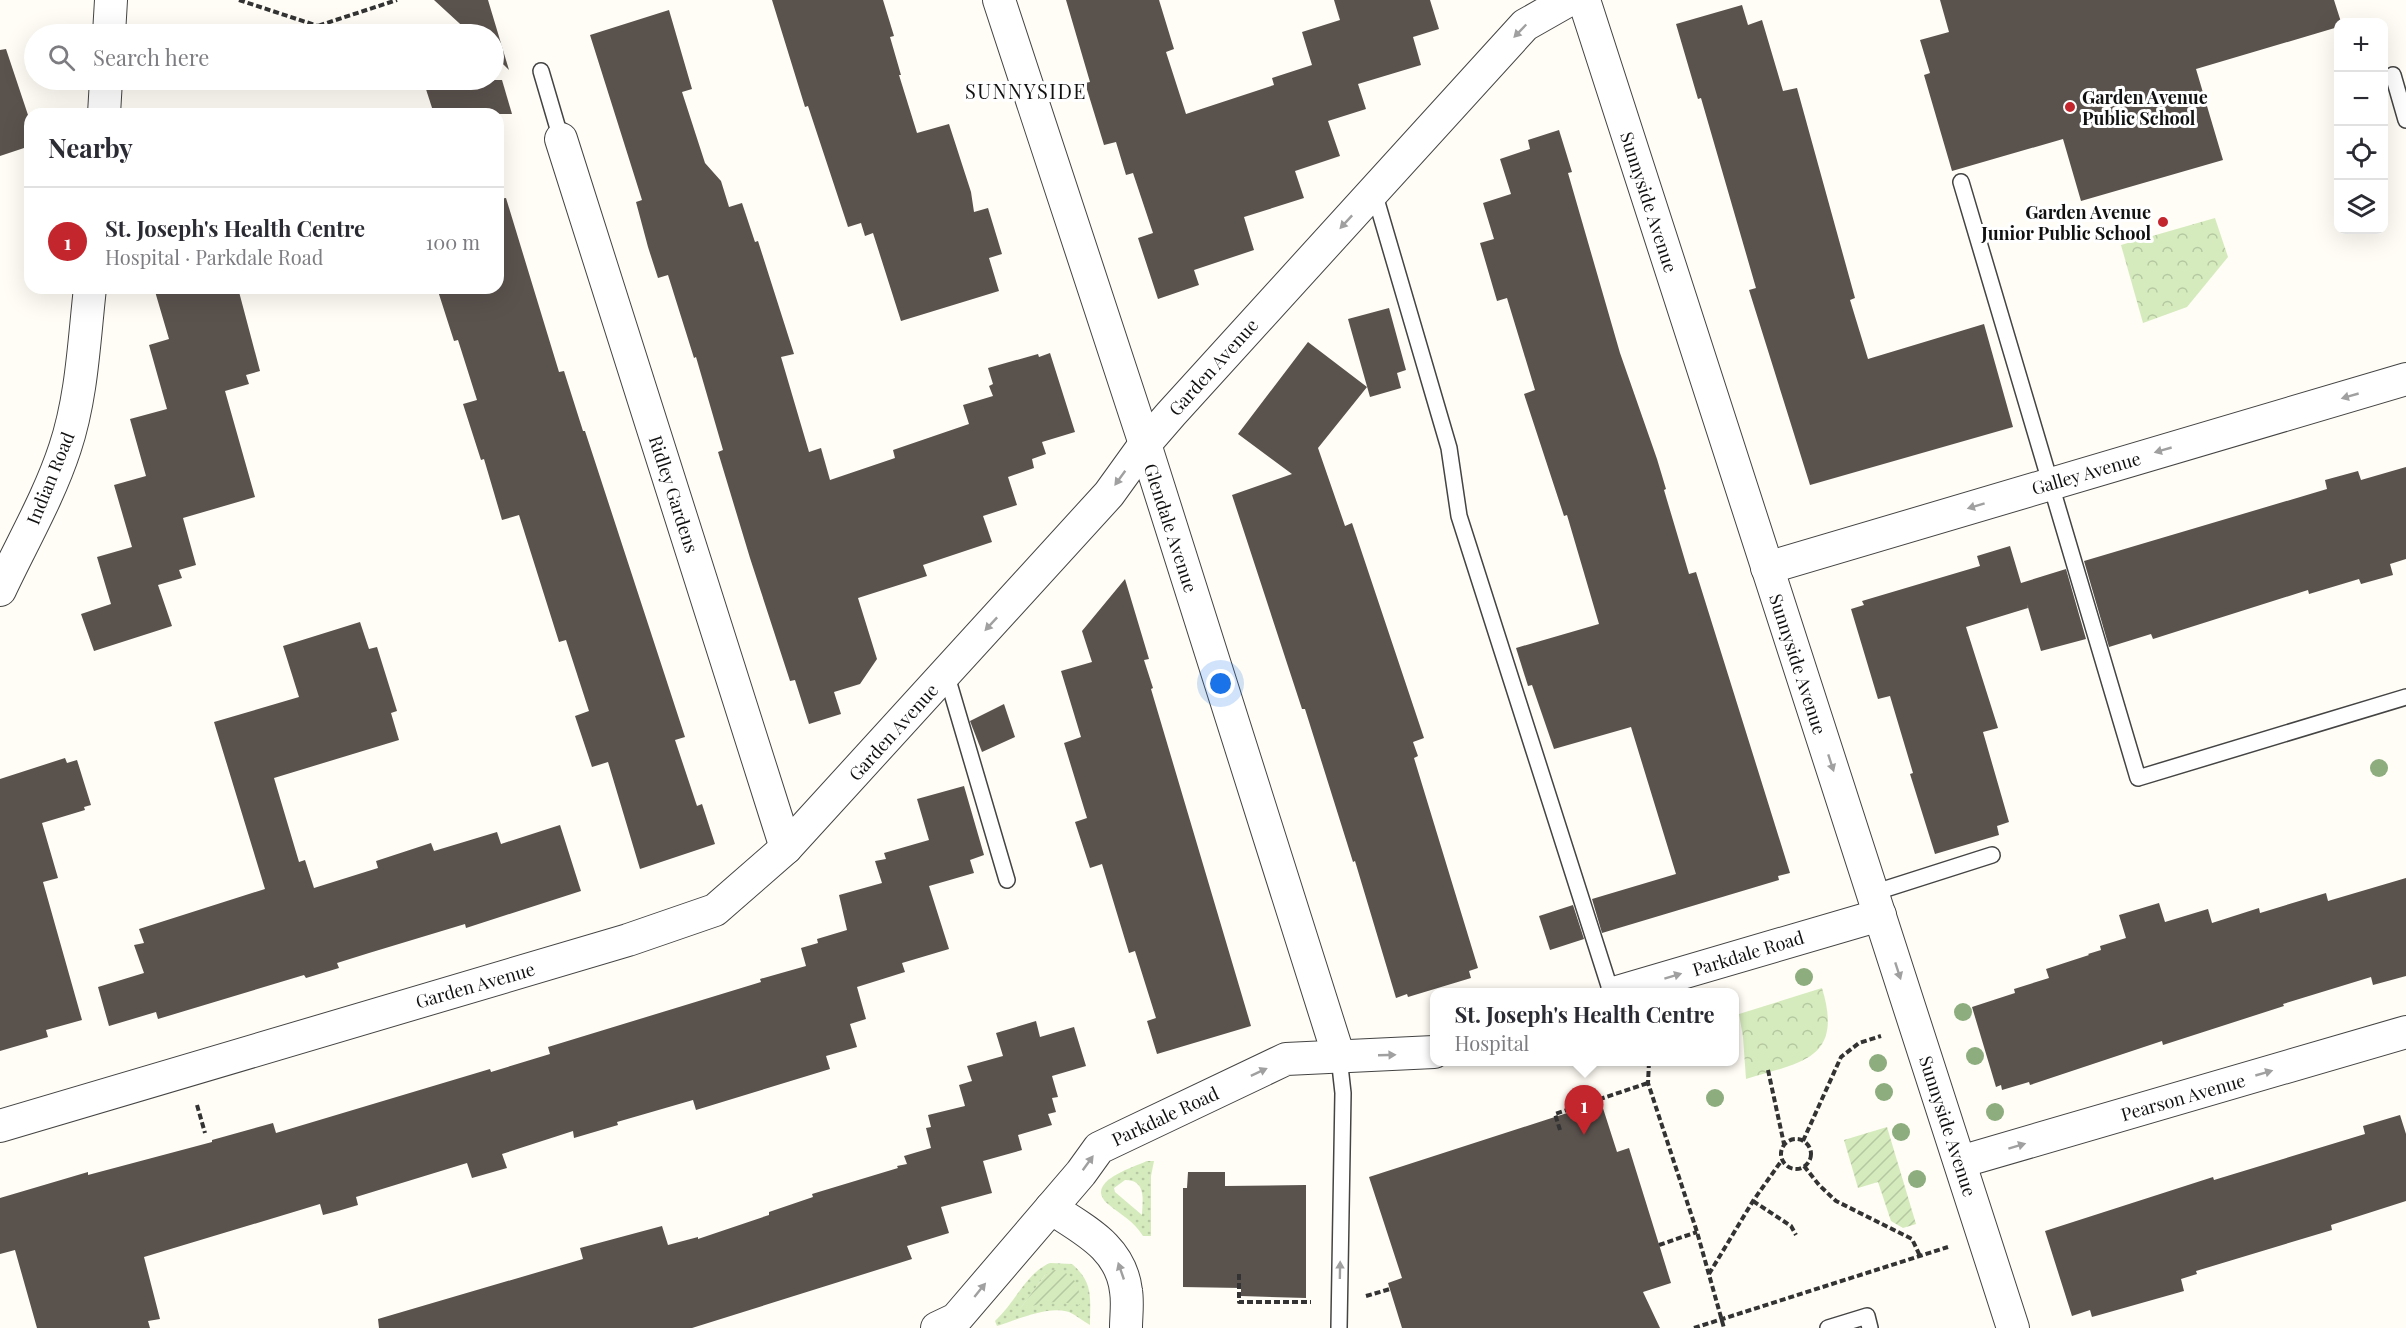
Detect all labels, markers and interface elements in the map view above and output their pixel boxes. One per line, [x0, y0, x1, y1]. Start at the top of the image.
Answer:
map controls [2334, 18, 2388, 234]
button: + [2334, 18, 2388, 72]
search box [24, 24, 504, 90]
one-way arrow [1513, 24, 1527, 39]
icon: search [45, 41, 78, 74]
text: Search here [93, 42, 209, 72]
button: − [2334, 72, 2388, 126]
district label: SUNNYSIDE [965, 77, 1087, 104]
place label: Garden Avenue Public School [2082, 85, 2208, 130]
marker: Garden Avenue Public School [2063, 100, 2077, 114]
button: locate [2334, 126, 2388, 180]
street label: Sunnyside Avenue [1615, 129, 1683, 275]
text: Nearby [48, 130, 133, 165]
button: layers [2334, 180, 2388, 234]
place label: Garden Avenue Junior Public School [1980, 200, 2151, 245]
text: St. Joseph's Health Centre [105, 213, 365, 243]
one-way arrow [1339, 214, 1353, 229]
marker: Garden Avenue Junior Public School [2156, 215, 2170, 229]
text: 1 [64, 228, 71, 255]
text: 100 m [426, 228, 480, 255]
text: Hospital · Parkdale Road [105, 243, 323, 270]
street label: Garden Avenue [1163, 313, 1263, 421]
one-way arrow [2341, 391, 2359, 401]
street label: Indian Road [21, 428, 80, 528]
street label: Ridley Gardens [644, 432, 704, 556]
street label: Galley Avenue [2029, 446, 2143, 500]
one-way arrow [2154, 446, 2172, 455]
street label: Glendale Avenue [1139, 460, 1203, 596]
one-way arrow [1114, 470, 1126, 486]
one-way arrow [1967, 502, 1985, 511]
street label: Sunnyside Avenue [1764, 591, 1832, 737]
one-way arrow [984, 617, 998, 632]
your location [1206, 669, 1235, 698]
street label: Garden Avenue [843, 678, 943, 786]
one-way arrow [1826, 754, 1836, 772]
street label: Parkdale Road [1689, 925, 1807, 981]
street label: Garden Avenue [413, 957, 537, 1013]
one-way arrow [1893, 962, 1903, 980]
one-way arrow [1665, 971, 1683, 980]
popup [1430, 988, 1739, 1066]
text: St. Joseph's Health Centre [1454, 999, 1715, 1029]
text: Hospital [1454, 1029, 1529, 1056]
one-way arrow [1377, 1051, 1396, 1060]
street label: Sunnyside Avenue [1914, 1053, 1982, 1199]
one-way arrow [1250, 1068, 1267, 1077]
street label: Pearson Avenue [2118, 1068, 2248, 1126]
one-way arrow [2255, 1068, 2273, 1077]
street label: Parkdale Road [1108, 1081, 1223, 1151]
pin: 1 [1564, 1086, 1604, 1135]
one-way arrow [2008, 1141, 2026, 1150]
one-way arrow [1082, 1155, 1094, 1171]
one-way arrow [1335, 1260, 1344, 1279]
one-way arrow [1115, 1261, 1125, 1279]
one-way arrow [973, 1283, 986, 1298]

